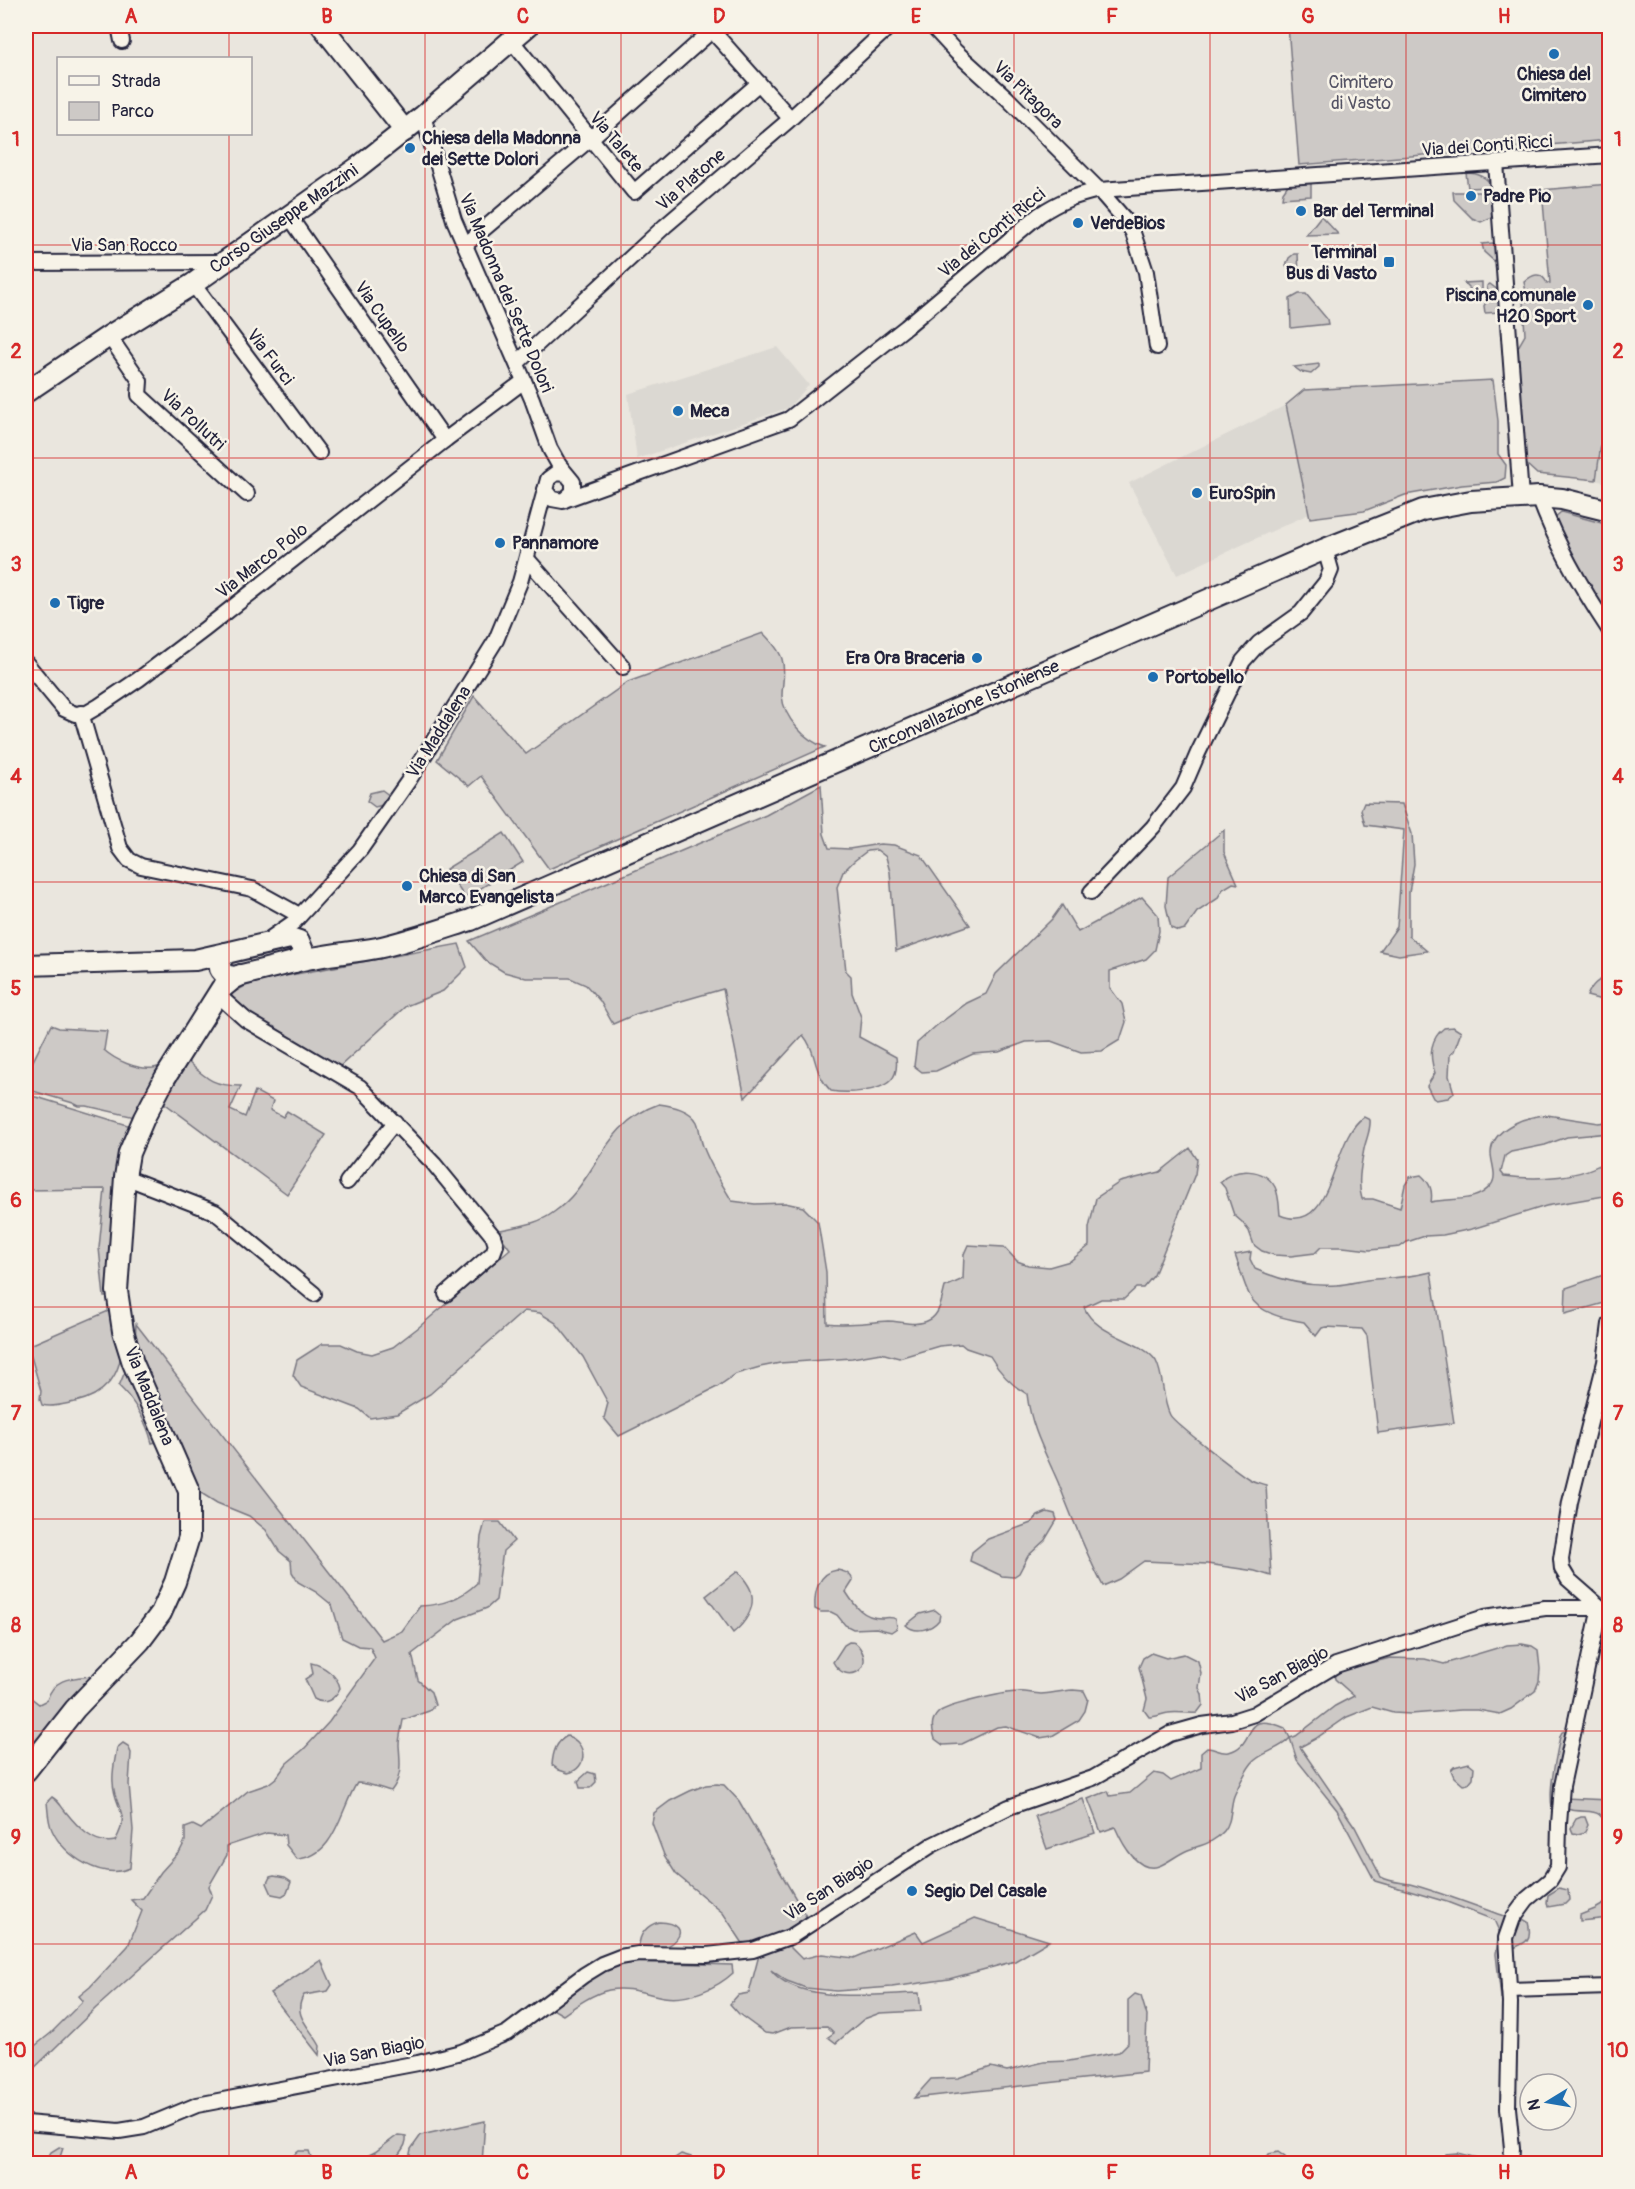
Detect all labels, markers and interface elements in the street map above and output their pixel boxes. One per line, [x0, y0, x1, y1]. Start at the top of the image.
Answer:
text: A [125, 4, 138, 29]
text: B [321, 4, 333, 29]
text: C [517, 4, 529, 29]
text: D [713, 4, 726, 29]
text: E [911, 4, 922, 29]
text: F [1106, 4, 1118, 29]
text: G [1301, 4, 1315, 29]
text: H [1498, 4, 1511, 29]
marker: Chiesa del Cimitero [1547, 47, 1561, 61]
street label: Via Pitagora [988, 56, 1068, 134]
legend [57, 57, 252, 135]
place label: Chiesa del Cimitero [1517, 63, 1591, 107]
text: Strada [111, 70, 161, 93]
park label: Cimitero di Vasto [1329, 71, 1394, 115]
text: Parco [111, 100, 154, 123]
street label: Via Talete [584, 107, 648, 177]
text: 1 [12, 127, 20, 152]
place label: Chiesa della Madonna dei Sette Dolori [422, 127, 581, 171]
text: 1 [1614, 127, 1622, 152]
street label: Via dei Conti Ricci [1421, 130, 1553, 162]
marker: Chiesa della Madonna dei Sette Dolori [403, 141, 417, 155]
street label: Via Platone [652, 144, 730, 216]
street label: Corso Giuseppe Mazzini [205, 159, 363, 279]
street label: Via dei Conti Ricci [934, 183, 1050, 283]
place label: Padre Pio [1483, 185, 1551, 208]
marker: Padre Pio [1464, 189, 1478, 203]
street label: Via Madonna dei Sette Dolori [454, 190, 558, 396]
place label: Bar del Terminal [1313, 200, 1434, 223]
marker: Bar del Terminal [1294, 204, 1308, 218]
place label: VerdeBios [1090, 212, 1166, 235]
marker: VerdeBios [1071, 216, 1085, 230]
street label: Via San Rocco [71, 234, 178, 257]
place label: Terminal Bus di Vasto [1286, 241, 1377, 285]
marker: Terminal Bus di Vasto [1382, 255, 1396, 269]
street label: Via Cupello [349, 277, 415, 357]
place label: Piscina comunale H20 Sport [1445, 284, 1577, 328]
marker: Piscina comunale H20 Sport [1581, 298, 1595, 312]
street label: Via Furci [241, 324, 299, 390]
text: 2 [10, 339, 22, 364]
text: 2 [1612, 339, 1624, 364]
street label: Via Pollutri [156, 384, 230, 456]
place label: Meca [690, 400, 730, 423]
marker: Meca [671, 404, 685, 418]
place label: EuroSpin [1209, 482, 1275, 505]
marker: EuroSpin [1190, 486, 1204, 500]
street label: Via Marco Polo [211, 518, 313, 604]
place label: Pannamore [512, 532, 600, 555]
marker: Pannamore [493, 536, 507, 550]
text: 3 [10, 552, 22, 577]
text: 3 [1612, 552, 1624, 577]
place label: Tigre [66, 592, 105, 615]
marker: Tigre [48, 596, 62, 610]
place label: Era Ora Braceria [846, 647, 966, 670]
marker: Era Ora Braceria [970, 651, 984, 665]
street label: Circonvallazione Istoniense [865, 654, 1063, 760]
place label: Portobello [1165, 666, 1244, 689]
marker: Portobello [1146, 670, 1160, 684]
street label: Via Maddalena [401, 681, 477, 783]
text: 4 [10, 764, 22, 789]
text: 4 [1612, 764, 1624, 789]
place label: Chiesa di San Marco Evangelista [419, 865, 555, 909]
marker: Chiesa di San Marco Evangelista [400, 879, 414, 893]
text: 5 [11, 976, 22, 1001]
text: 5 [1613, 976, 1624, 1001]
text: 6 [10, 1188, 22, 1213]
text: 6 [1612, 1188, 1624, 1213]
street label: Via Maddalena [119, 1343, 179, 1449]
text: 7 [11, 1401, 22, 1426]
text: 7 [1613, 1401, 1624, 1426]
text: 8 [11, 1613, 21, 1638]
text: 8 [1613, 1613, 1623, 1638]
street label: Via San Biagio [1231, 1641, 1333, 1709]
text: 9 [11, 1825, 21, 1850]
text: 9 [1613, 1825, 1623, 1850]
street label: Via San Biagio [780, 1851, 878, 1927]
place label: Segio Del Casale [924, 1880, 1048, 1903]
marker: Segio Del Casale [905, 1884, 919, 1898]
street label: Via San Biagio [322, 2031, 427, 2073]
text: 10 [5, 2038, 27, 2063]
text: 10 [1607, 2038, 1629, 2063]
north arrow [1518, 2072, 1578, 2132]
text: N [1523, 2097, 1545, 2112]
text: A [125, 2160, 138, 2185]
text: B [321, 2160, 333, 2185]
text: C [517, 2160, 529, 2185]
text: D [713, 2160, 726, 2185]
text: E [911, 2160, 922, 2185]
text: F [1106, 2160, 1118, 2185]
text: G [1301, 2160, 1315, 2185]
text: H [1498, 2160, 1511, 2185]

